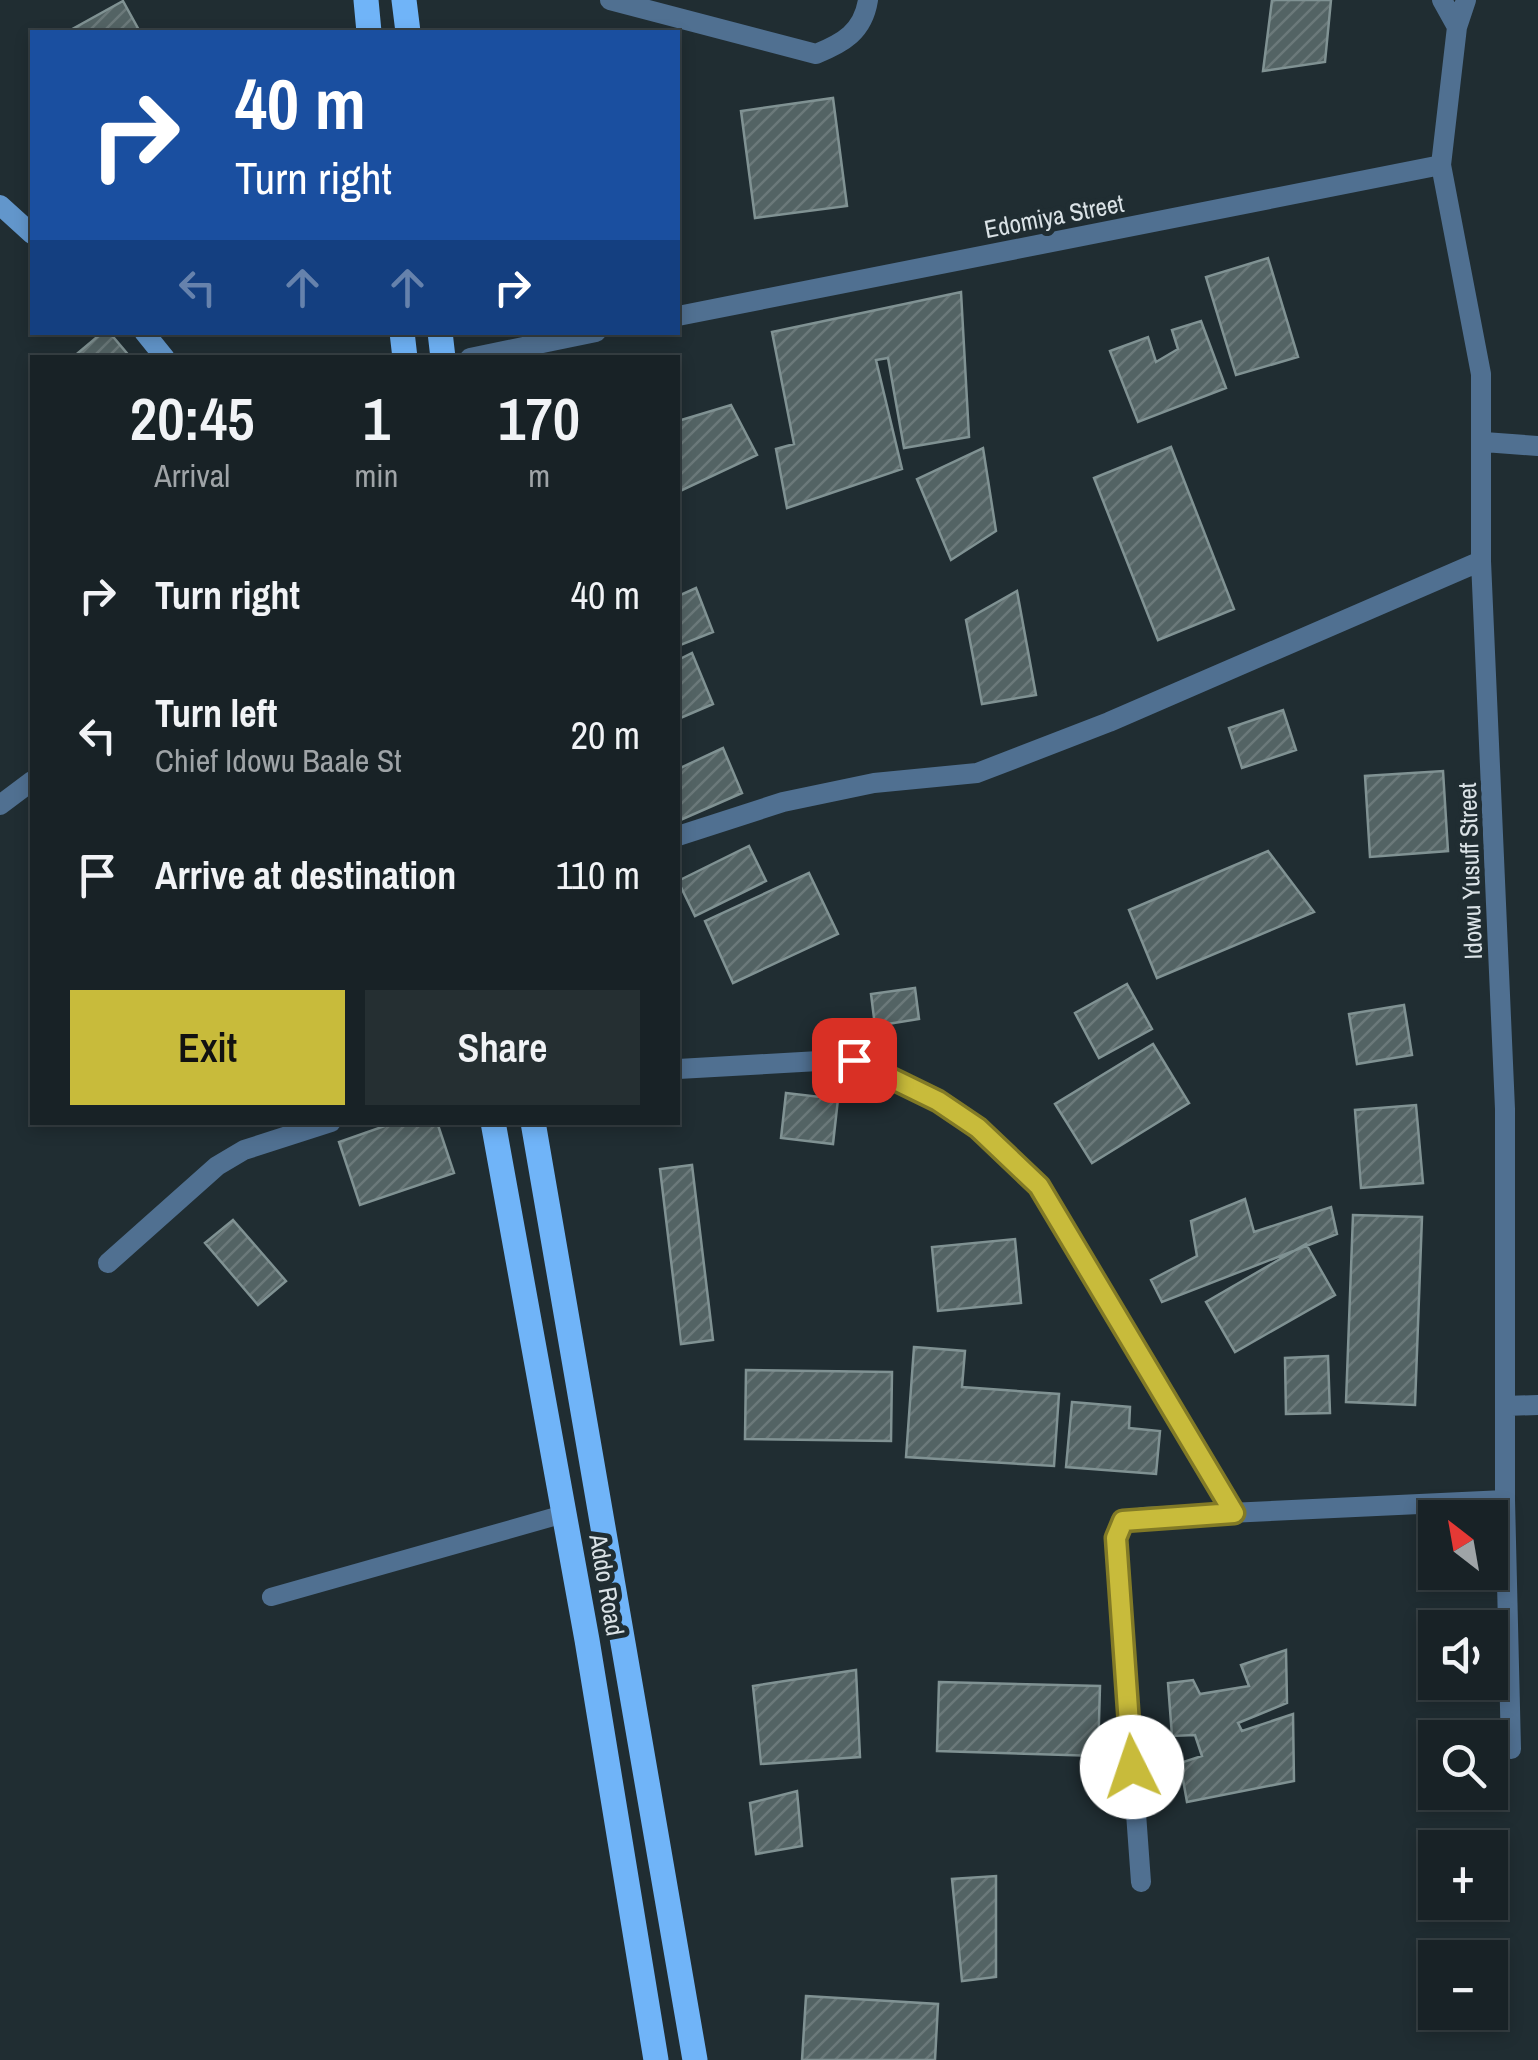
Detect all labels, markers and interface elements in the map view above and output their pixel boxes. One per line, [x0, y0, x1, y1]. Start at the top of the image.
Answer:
text: 40 m [235, 57, 366, 151]
icon: right [70, 70, 200, 200]
text: Turn right [235, 147, 392, 208]
street label: Edomiya Street [981, 186, 1127, 246]
icon: left [170, 260, 225, 315]
icon: ahead [275, 260, 330, 315]
icon: ahead [380, 260, 435, 315]
icon: right [485, 260, 540, 315]
text: 20:45 [130, 378, 255, 459]
text: 1 [363, 378, 390, 459]
text: 170 [498, 378, 580, 459]
text: Arrival [154, 454, 230, 497]
text: min [355, 454, 398, 497]
text: m [528, 454, 550, 497]
icon: right [70, 568, 125, 623]
text: Turn right [155, 570, 300, 621]
text: 40 m [571, 570, 640, 621]
text: Turn left [155, 688, 277, 739]
icon: left [70, 708, 125, 763]
text: 20 m [571, 710, 640, 761]
text: Chief Idowu Baale St [155, 739, 402, 782]
street label: Idowu Yusuff Street [1450, 782, 1490, 960]
icon: arrive [70, 848, 125, 903]
text: Arrive at destination [155, 850, 456, 901]
text: 110 m [556, 850, 640, 901]
button: Exit [70, 990, 345, 1105]
button: Share [365, 990, 640, 1105]
pin [812, 1018, 897, 1103]
icon: arrive [827, 1033, 882, 1088]
north arrow [1418, 1500, 1508, 1590]
map controls [1418, 1500, 1508, 2030]
street label: Addo Road [581, 1531, 633, 1638]
button: sound [1418, 1610, 1508, 1700]
position arrow [1080, 1715, 1184, 1819]
button: search [1418, 1720, 1508, 1810]
button: + [1418, 1830, 1508, 1920]
button: − [1418, 1940, 1508, 2030]

